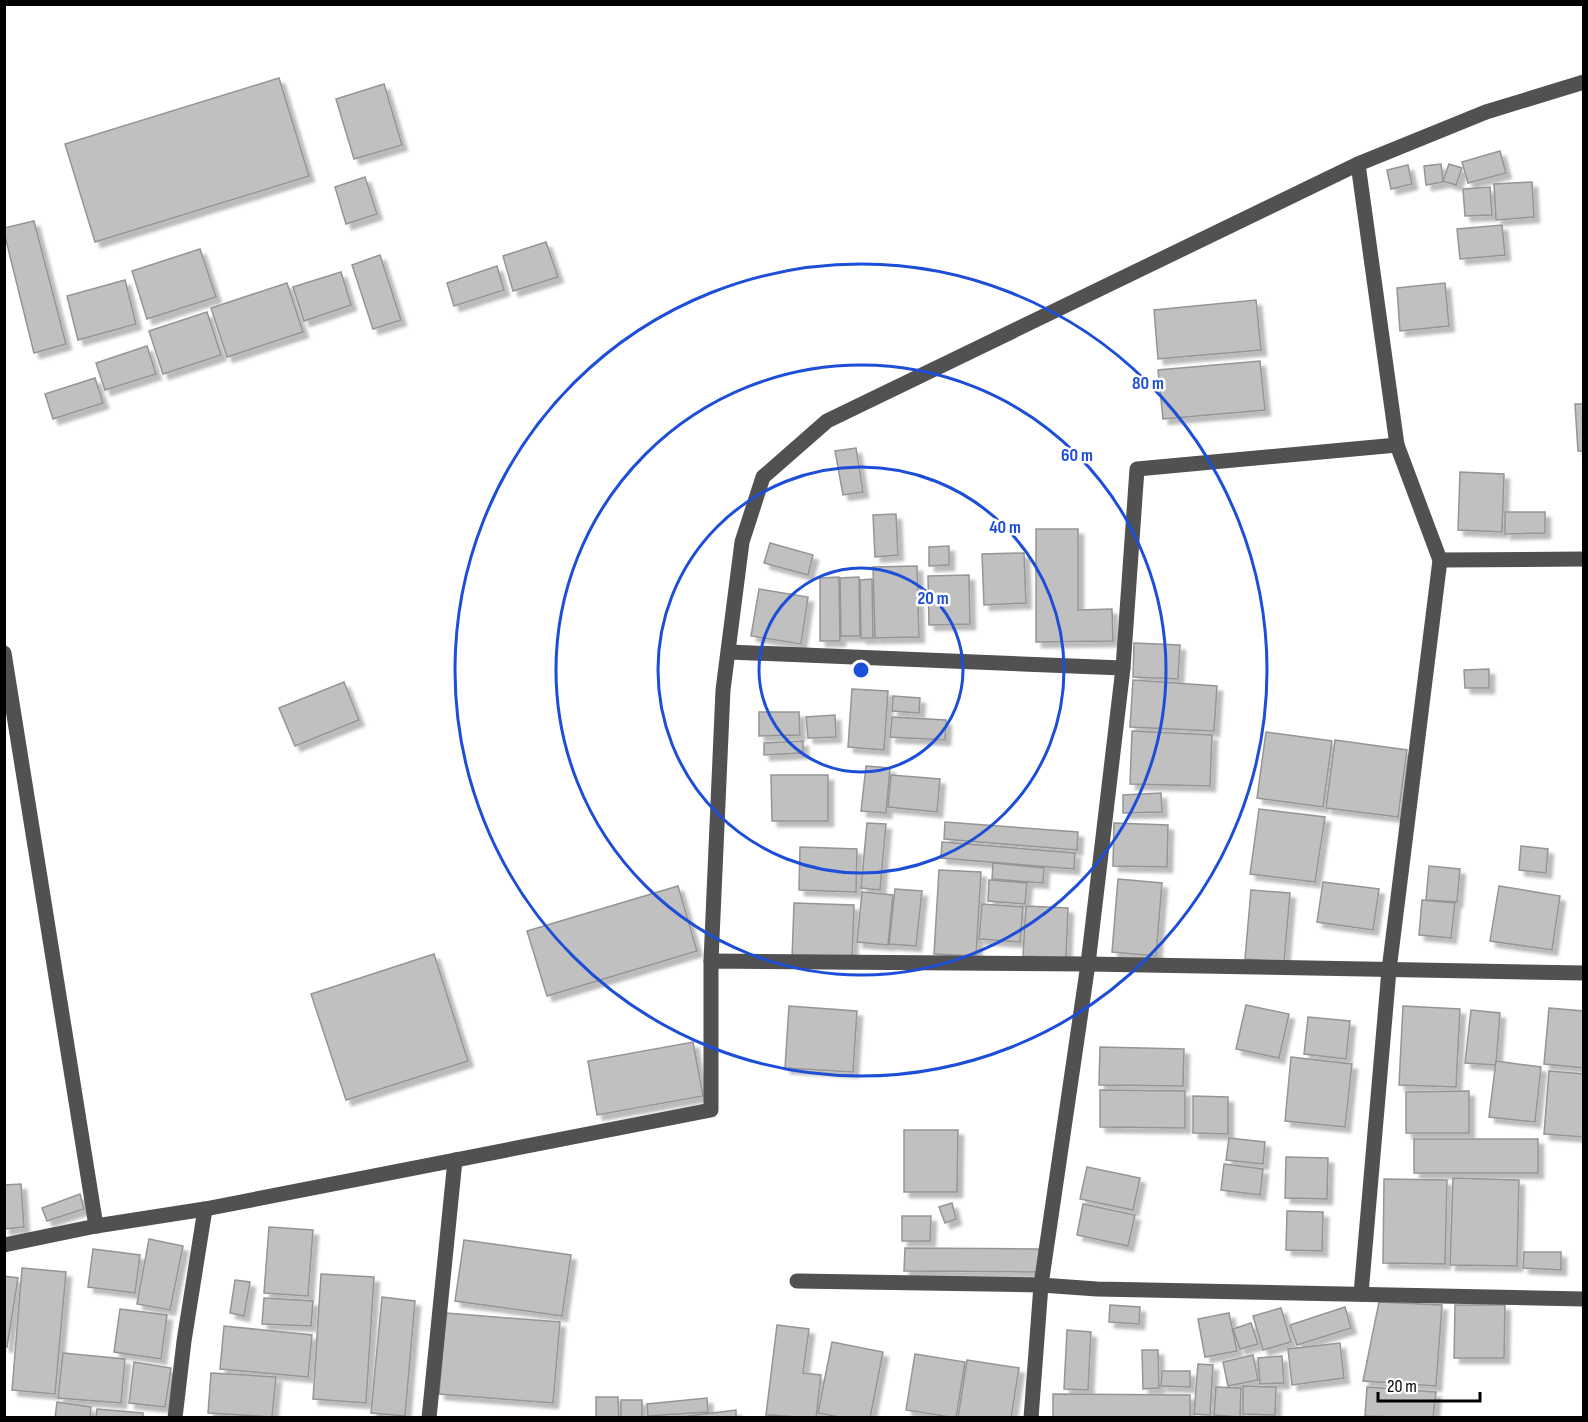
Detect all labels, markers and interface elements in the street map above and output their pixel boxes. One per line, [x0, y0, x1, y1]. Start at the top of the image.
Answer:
text: 80 m [1132, 373, 1164, 394]
text: 60 m [1061, 445, 1093, 466]
text: 40 m [989, 517, 1021, 538]
text: 20 m [917, 588, 949, 609]
centre of rings [851, 660, 871, 680]
scale bar [1378, 1365, 1480, 1403]
text: 20 m [1387, 1376, 1417, 1397]

